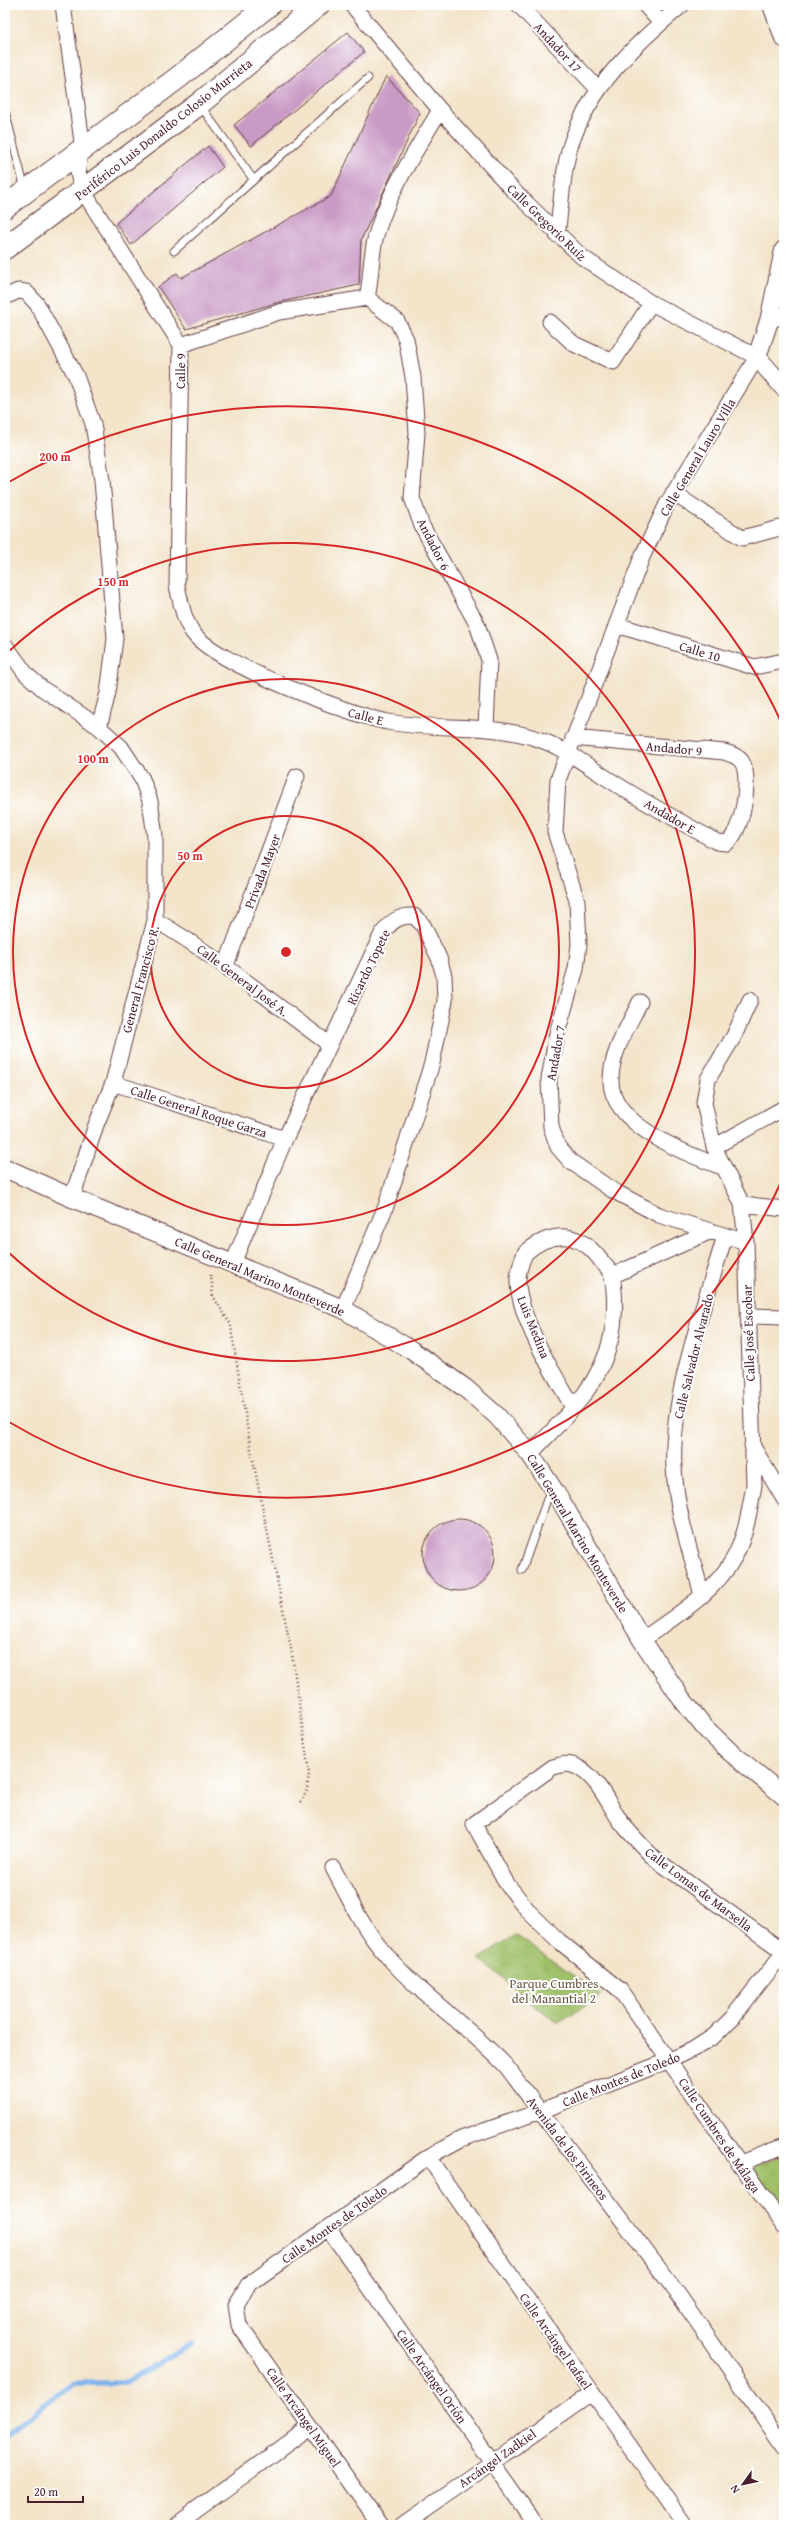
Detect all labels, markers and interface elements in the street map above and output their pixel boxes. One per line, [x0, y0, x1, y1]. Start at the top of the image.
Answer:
street label: Andador 17 [529, 18, 586, 77]
street label: Periférico Luis Donaldo Colosio Murrieta [70, 53, 257, 205]
street label: Calle Gregorio Ruíz [503, 179, 591, 265]
street label: Calle 9 [171, 353, 190, 389]
street label: Calle General Lauro Villa [655, 394, 741, 520]
text: 200 m [39, 448, 72, 465]
street label: Andador 6 [412, 515, 455, 574]
text: 150 m [97, 573, 130, 590]
street label: Calle 10 [677, 636, 723, 667]
street label: Calle E [346, 703, 386, 730]
street label: Andador 9 [645, 737, 703, 760]
text: 100 m [77, 750, 110, 767]
street label: Andador E [640, 794, 699, 839]
street label: Privada Mayer [239, 830, 286, 911]
text: 50 m [177, 847, 203, 864]
street label: General Francisco R. [117, 923, 164, 1035]
street label: Ricardo Topete [342, 926, 395, 1008]
street label: Calle General José A. [193, 940, 293, 1021]
centre of rings [279, 945, 293, 959]
street label: Andador 7 [541, 1024, 570, 1082]
street label: Calle General Roque Garza [128, 1080, 270, 1143]
street label: Calle General Marino Monteverde [172, 1232, 348, 1321]
street label: Calle José Escobar [737, 1284, 760, 1382]
street label: Calle Salvador Alvarado [669, 1291, 718, 1421]
street label: Luis Medina [512, 1293, 555, 1362]
street label: Calle General Marino Monteverde [522, 1450, 633, 1617]
street label: Calle Lomas de Marsella [641, 1843, 757, 1937]
park label: Parque Cumbres del Manantial 2 [509, 1974, 599, 2008]
street label: Calle Montes de Toledo [559, 2047, 683, 2112]
street label: Calle Cumbres de Málaga [674, 2074, 766, 2197]
street label: Avenida de los Pirineos [522, 2092, 613, 2204]
street label: Calle Montes de Toledo [277, 2180, 391, 2268]
street label: Calle Arcángel Rafael [515, 2289, 596, 2394]
street label: Calle Arcángel Orión [392, 2325, 472, 2428]
street label: Calle Arcángel Miguel [262, 2363, 346, 2471]
street label: Arcángel Zadkiel [454, 2424, 540, 2492]
north arrow [723, 2464, 763, 2504]
scale bar [28, 2478, 83, 2504]
text: N [726, 2481, 743, 2497]
text: 20 m [34, 2483, 58, 2500]

